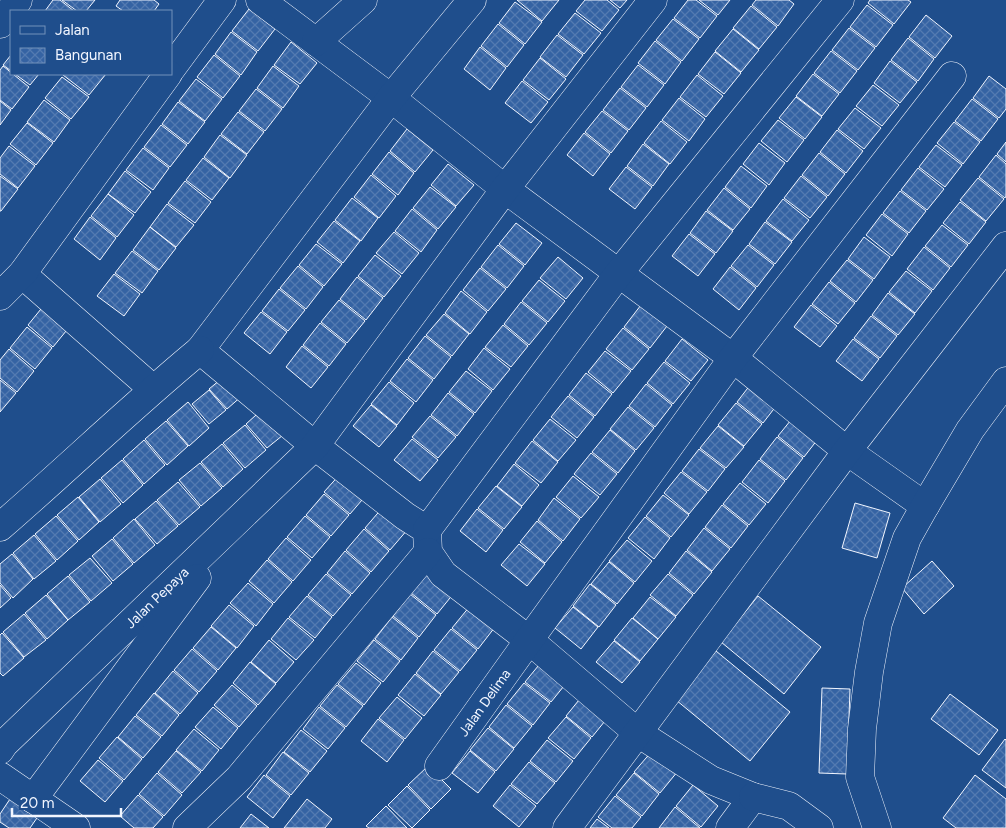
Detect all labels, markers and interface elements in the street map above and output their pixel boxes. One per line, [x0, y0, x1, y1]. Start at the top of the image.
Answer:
legend [10, 10, 172, 75]
text: Jalan [55, 21, 90, 39]
text: Bangunan [55, 46, 122, 64]
street label: Jalan Pepaya [122, 564, 192, 632]
street label: Jalan Delima [455, 666, 514, 740]
scale bar [12, 786, 121, 818]
text: 20 m [20, 794, 54, 812]

